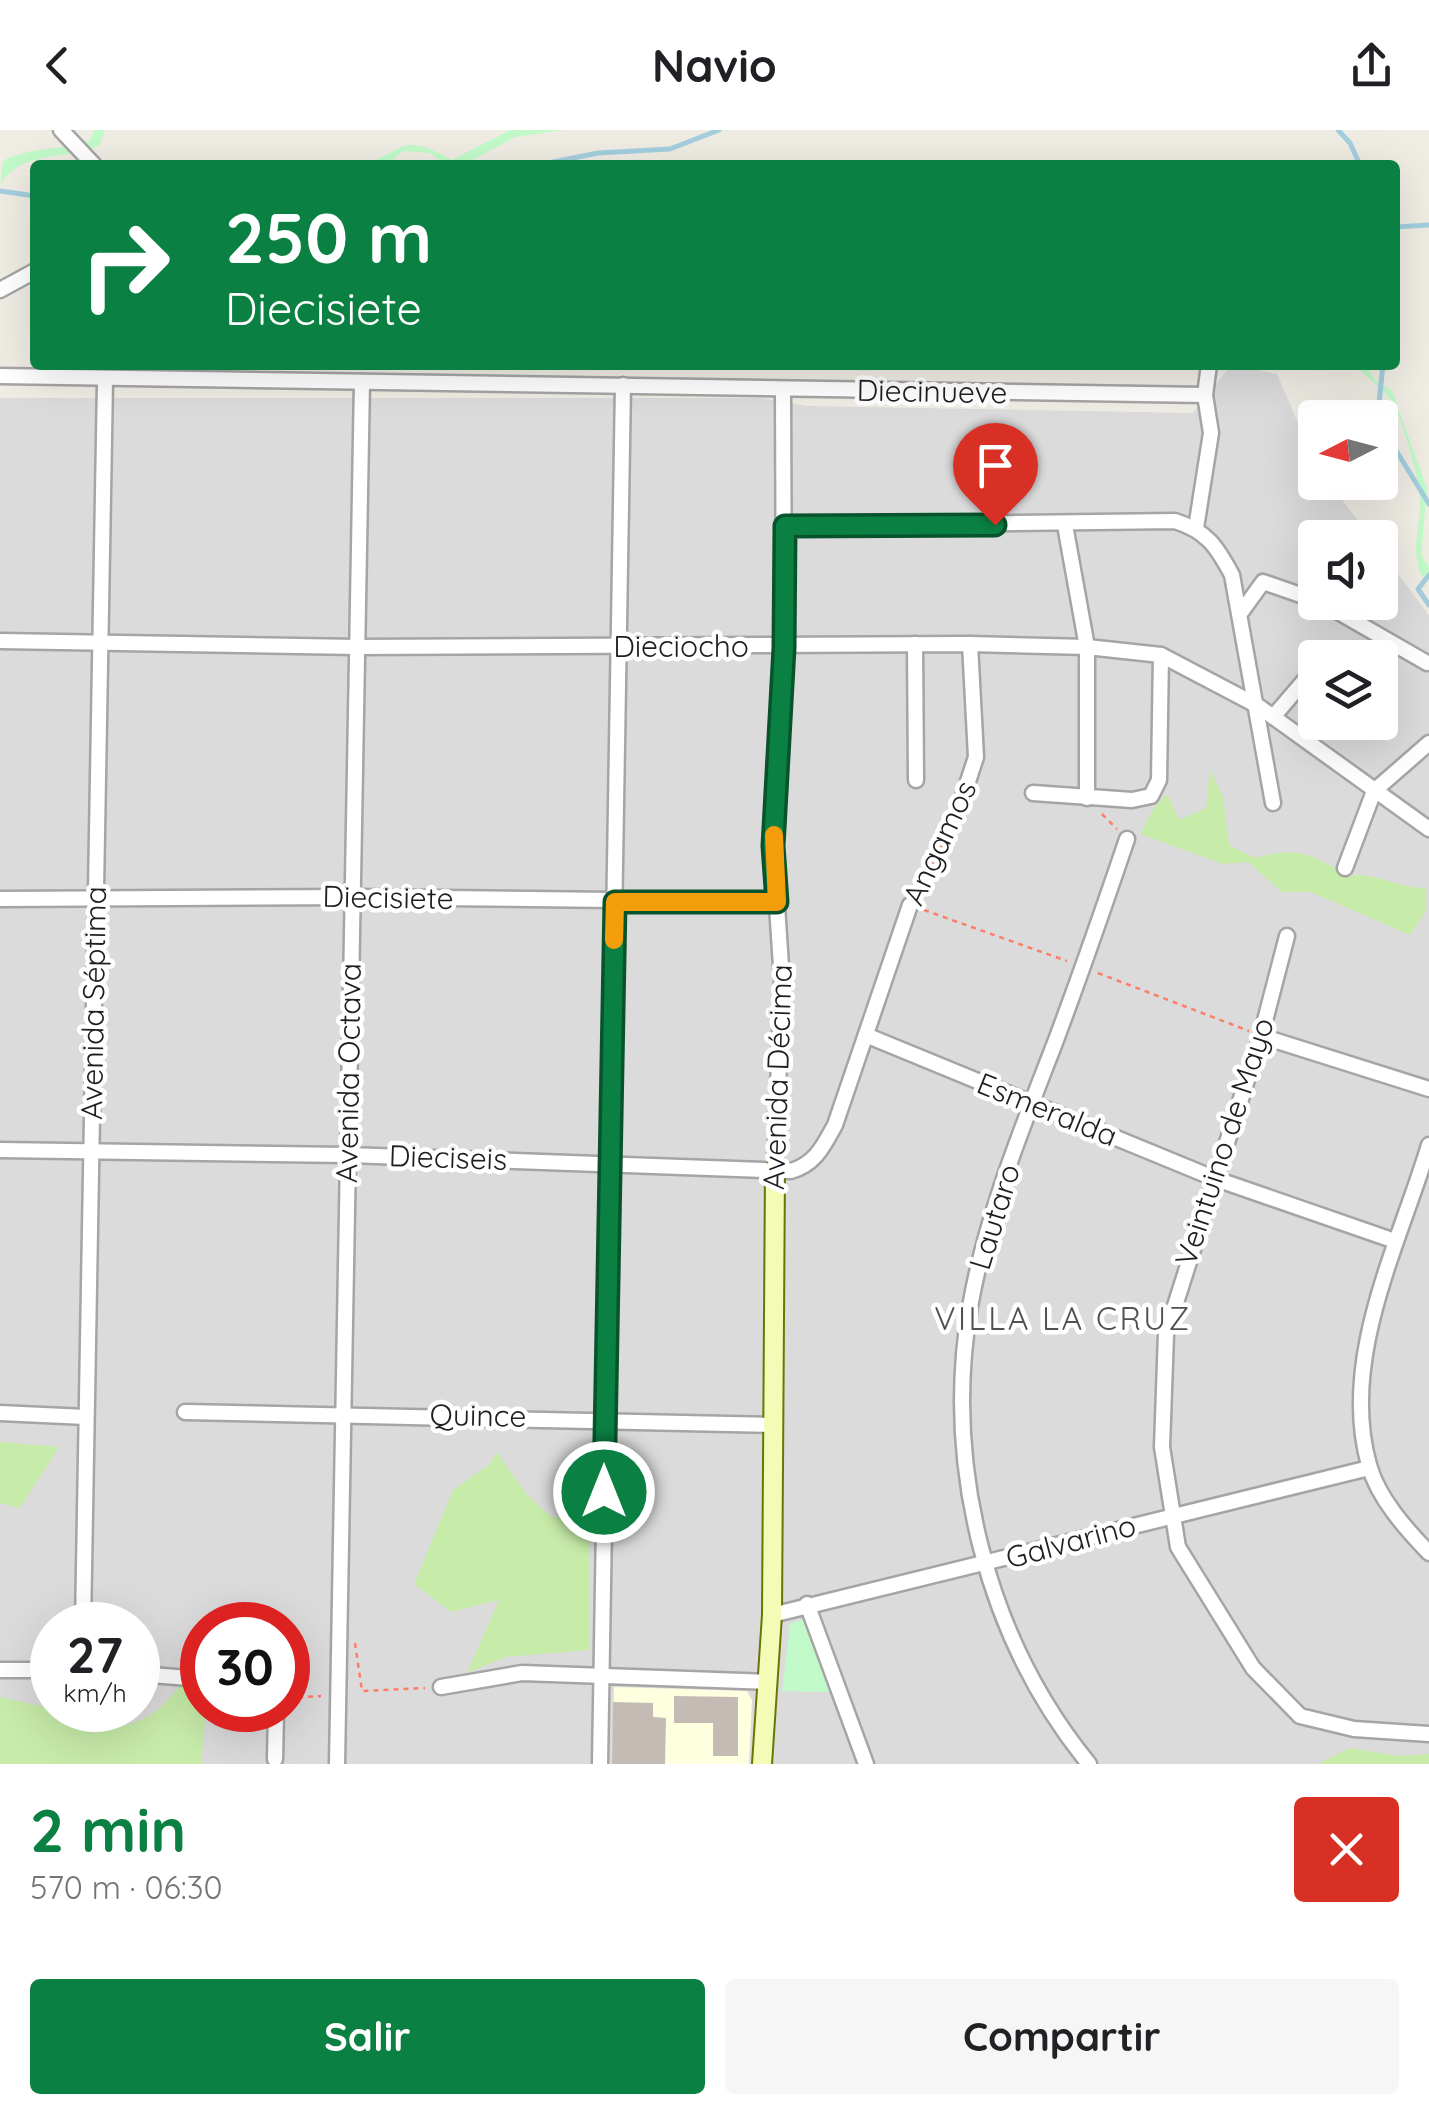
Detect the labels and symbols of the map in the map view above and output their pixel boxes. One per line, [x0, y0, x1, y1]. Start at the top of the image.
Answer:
street label: Diecinueve [856, 371, 1008, 411]
north arrow [1298, 400, 1398, 500]
pin [953, 423, 1038, 526]
street label: Dieciocho [613, 627, 749, 665]
street label: Angamos [894, 774, 984, 911]
street label: Diecisiete [322, 877, 454, 917]
street label: Avenida Séptima [72, 886, 114, 1120]
street label: Avenida Octava [327, 963, 369, 1183]
street label: Avenida Décima [754, 963, 800, 1190]
street label: Veintuino de Mayo [1166, 1013, 1282, 1271]
street label: Esmeralda [972, 1064, 1123, 1154]
street label: Dieciseis [388, 1136, 508, 1178]
street label: Lautaro [960, 1159, 1028, 1274]
district label: VILLA LA CRUZ [934, 1298, 1192, 1338]
street label: Quince [429, 1395, 527, 1435]
position arrow [552, 1440, 656, 1544]
street label: Galvarino [1002, 1505, 1140, 1577]
speed limit sign: 30 [180, 1602, 310, 1732]

